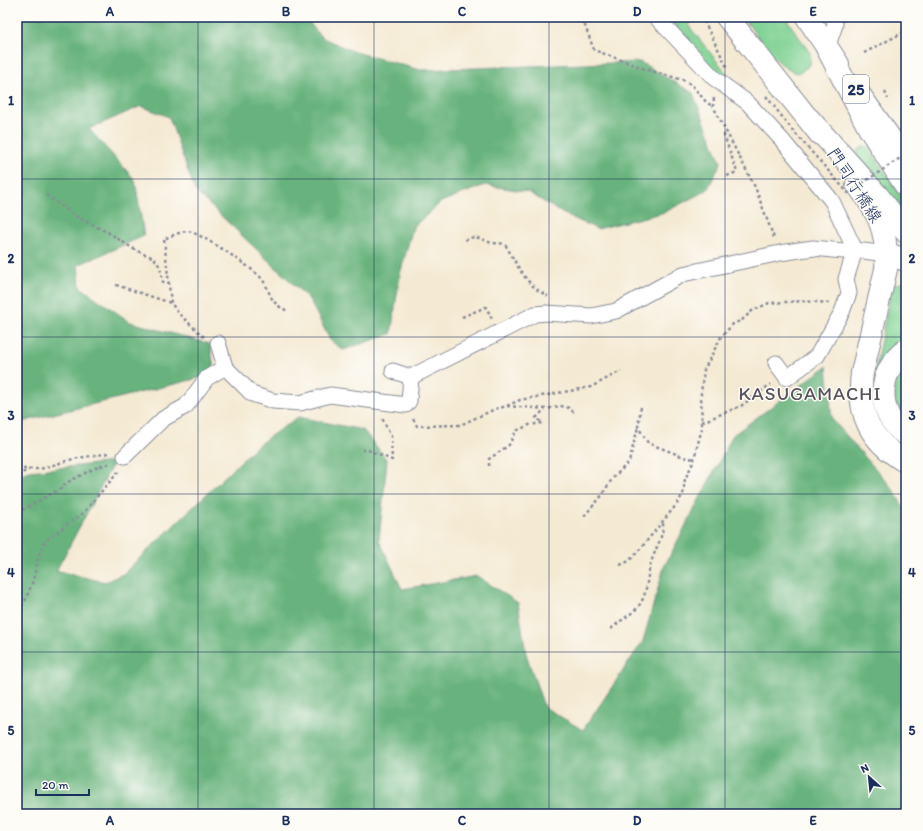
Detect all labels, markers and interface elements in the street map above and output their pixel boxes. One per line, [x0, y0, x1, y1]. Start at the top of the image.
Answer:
text: A [105, 4, 115, 19]
text: B [282, 4, 291, 19]
text: C [458, 4, 467, 19]
text: D [633, 4, 642, 19]
text: E [809, 4, 817, 19]
road number: 25 [843, 75, 869, 103]
text: 1 [8, 93, 14, 108]
text: 1 [909, 93, 915, 108]
street label: 門司行橋線 [823, 144, 887, 226]
text: 2 [8, 251, 15, 266]
text: 2 [909, 251, 916, 266]
district label: KASUGAMACHI [738, 382, 882, 405]
text: 3 [7, 408, 15, 423]
text: 3 [908, 408, 916, 423]
text: 4 [7, 565, 15, 580]
text: 4 [908, 565, 916, 580]
text: 5 [8, 723, 15, 738]
text: 5 [909, 723, 916, 738]
north arrow [849, 757, 889, 797]
text: N [858, 761, 871, 776]
scale bar [36, 771, 89, 797]
text: 20 m [42, 778, 69, 792]
text: A [105, 813, 115, 828]
text: B [282, 813, 291, 828]
text: C [458, 813, 467, 828]
text: D [633, 813, 642, 828]
text: E [809, 813, 817, 828]

